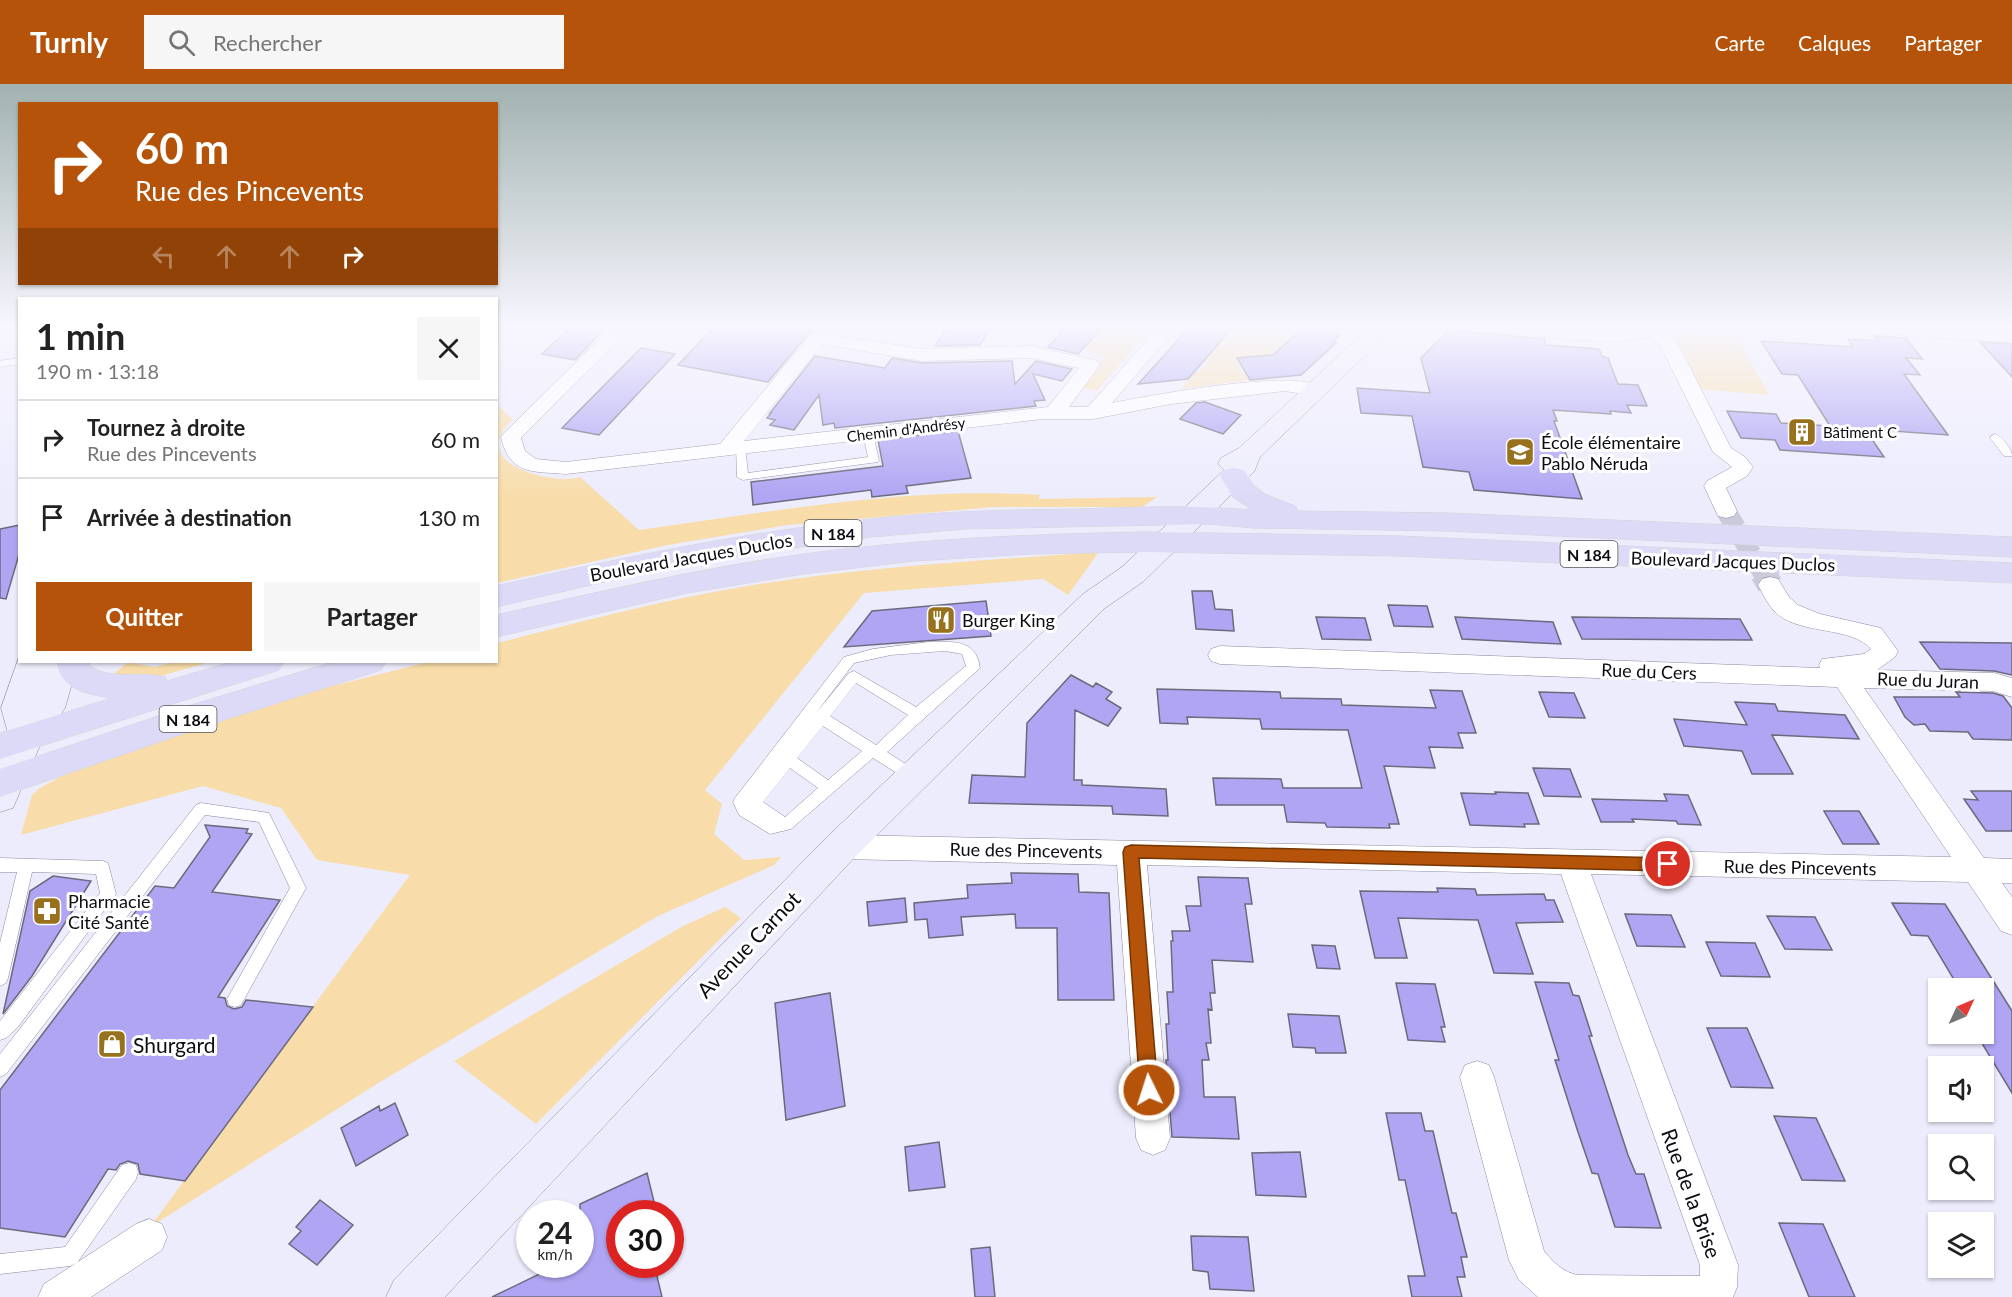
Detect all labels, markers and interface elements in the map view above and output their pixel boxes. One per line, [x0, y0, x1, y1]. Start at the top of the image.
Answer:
search box [144, 15, 564, 69]
text: Turnly [30, 25, 108, 59]
icon: search [165, 26, 198, 59]
text: Rechercher [213, 29, 322, 56]
text: Carte [1714, 30, 1765, 55]
text: Calques [1798, 30, 1871, 55]
text: Partager [1904, 30, 1982, 55]
text: 60 m [135, 123, 229, 173]
icon: right [36, 126, 114, 204]
text: Rue des Pincevents [135, 174, 364, 207]
icon: left [147, 240, 180, 273]
icon: ahead [210, 240, 243, 273]
icon: ahead [273, 240, 306, 273]
icon: right [336, 240, 369, 273]
text: 1 min [36, 314, 125, 358]
button: close [417, 317, 480, 380]
text: 190 m · 13:18 [36, 359, 159, 383]
street label: Chemin d'Andrésy [846, 413, 966, 445]
text: Tournez à droite [87, 414, 245, 441]
building icon: Bâtiment C [1786, 416, 1818, 448]
icon: right [36, 423, 69, 456]
place label: Bâtiment C [1823, 423, 1897, 441]
text: 60 m [431, 426, 480, 453]
place label: École élémentaire Pablo Néruda [1541, 431, 1681, 474]
school or university icon: École élémentaire Pablo Néruda [1504, 436, 1536, 468]
text: Rue des Pincevents [87, 441, 257, 465]
icon: arrive [36, 501, 69, 534]
text: Arrivée à destination [87, 504, 292, 531]
text: 130 m [418, 504, 480, 531]
road number: N 184 [804, 520, 862, 546]
street label: Boulevard Jacques Duclos [588, 528, 794, 586]
road number: N 184 [1560, 541, 1618, 567]
street label: Boulevard Jacques Duclos [1630, 546, 1836, 576]
button: Quitter [36, 582, 252, 651]
button: Partager [264, 582, 480, 651]
restaurant icon: Burger King [925, 604, 957, 636]
place label: Burger King [962, 609, 1055, 631]
street label: Rue du Cers [1601, 658, 1697, 684]
street label: Rue du Juran [1877, 667, 1979, 693]
road number: N 184 [160, 706, 216, 732]
street label: Rue des Pincevents [950, 838, 1103, 862]
pin [1642, 838, 1693, 889]
icon: arrive [1651, 847, 1684, 880]
street label: Rue des Pincevents [1724, 855, 1877, 879]
street label: Avenue Carnot [691, 885, 805, 1002]
place label: Pharmacie Cité Santé [68, 890, 150, 933]
pharmacy icon: Pharmacie Cité Santé [31, 895, 63, 927]
north arrow [1928, 978, 1994, 1044]
map controls [1928, 978, 1994, 1278]
shop icon: Shurgard [96, 1028, 128, 1060]
place label: Shurgard [133, 1032, 215, 1057]
button: sound [1928, 1056, 1994, 1122]
position arrow [1117, 1058, 1181, 1122]
street label: Rue de la Brise [1657, 1125, 1727, 1261]
button: search [1928, 1134, 1994, 1200]
speed limit sign: 30 [606, 1200, 684, 1278]
button: layers [1928, 1212, 1994, 1278]
text: 24 [538, 1214, 572, 1250]
text: km/h [537, 1245, 573, 1263]

